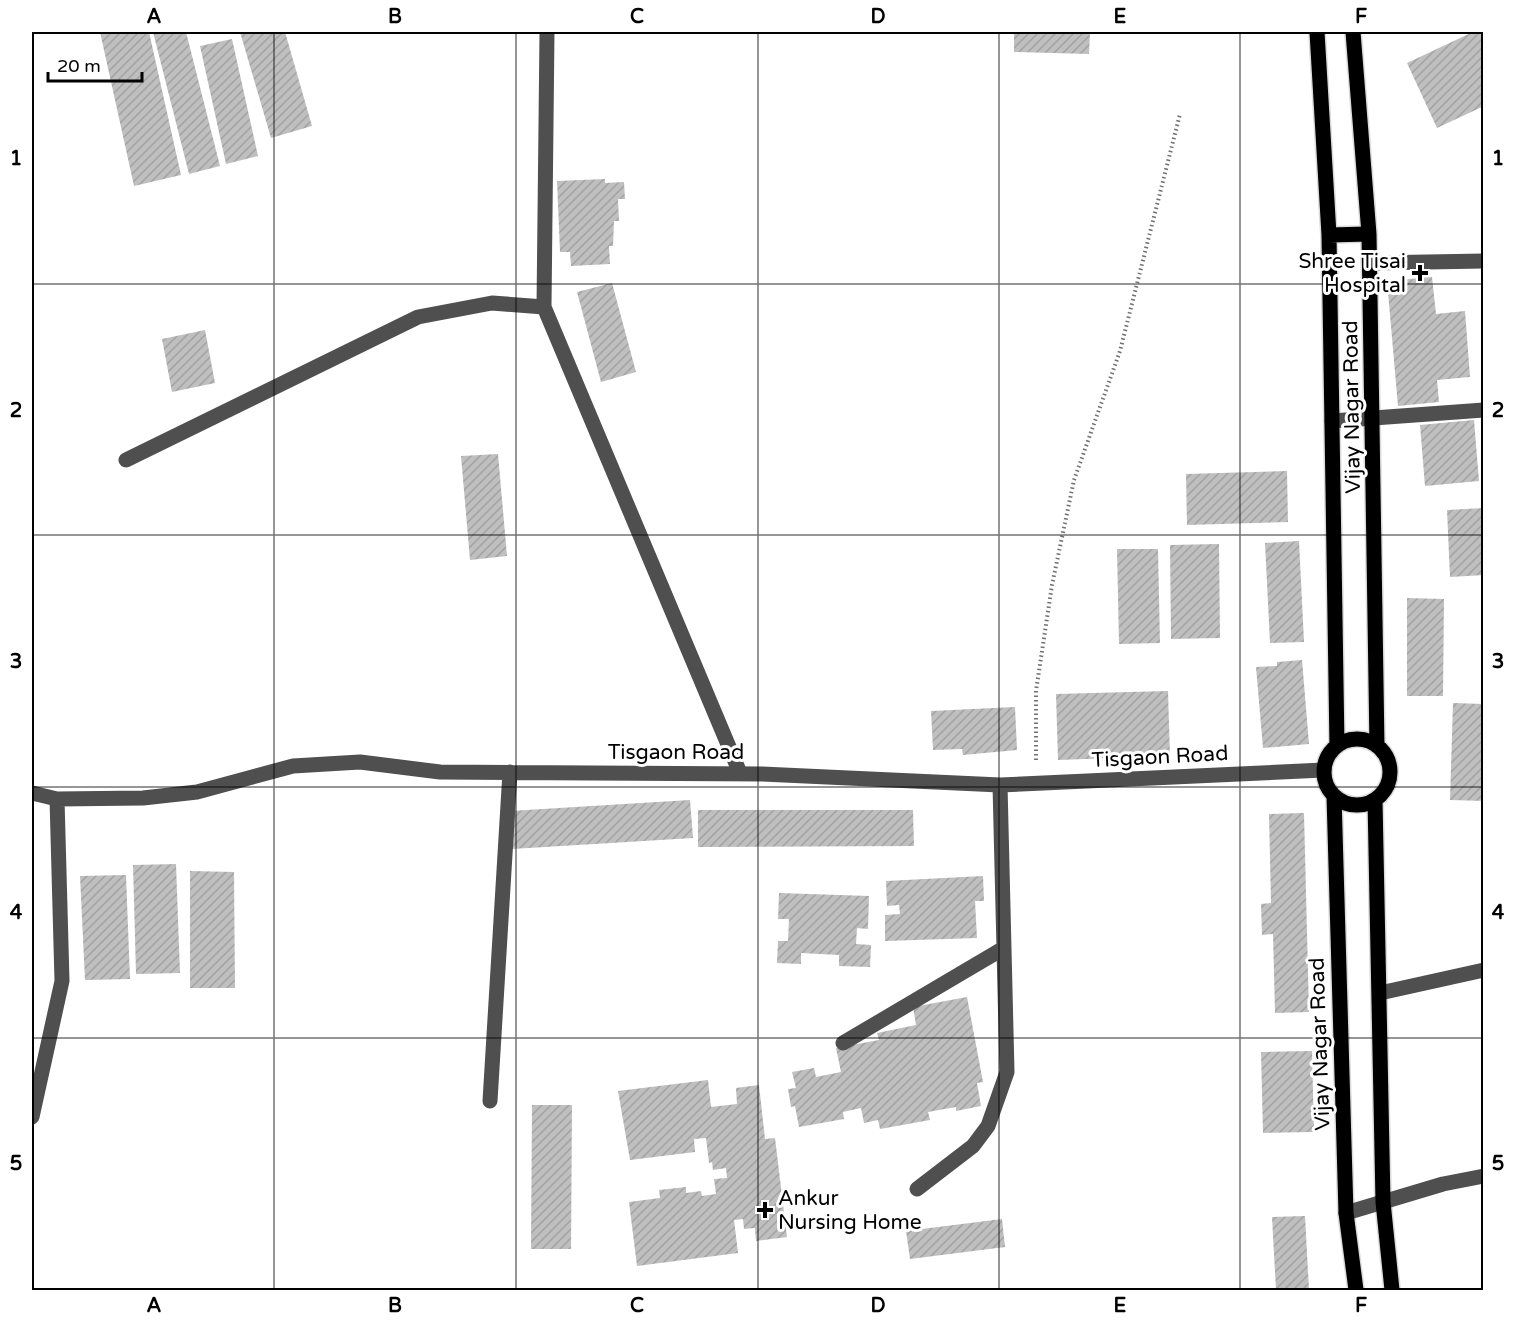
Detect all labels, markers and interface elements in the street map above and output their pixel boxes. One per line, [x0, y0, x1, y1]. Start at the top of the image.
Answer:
text: A [147, 5, 162, 29]
text: B [388, 5, 402, 29]
text: C [630, 5, 644, 29]
text: D [870, 5, 886, 29]
text: E [1114, 5, 1127, 29]
text: F [1355, 5, 1367, 29]
scale bar [48, 45, 142, 83]
text: 20 m [57, 55, 101, 77]
text: 1 [10, 147, 22, 171]
text: 1 [1492, 147, 1504, 171]
place label: Shree Tisai Hospital [1299, 249, 1406, 298]
marker: Shree Tisai Hospital [1411, 264, 1429, 282]
street label: Vijay Nagar Road [1338, 320, 1366, 494]
text: 2 [10, 399, 22, 423]
text: 2 [1492, 399, 1504, 423]
text: 3 [10, 650, 22, 674]
text: 3 [1492, 650, 1504, 674]
street label: Tisgaon Road [608, 740, 744, 765]
street label: Tisgaon Road [1091, 741, 1229, 773]
text: 4 [10, 901, 23, 925]
text: 4 [1492, 901, 1505, 925]
street label: Vijay Nagar Road [1304, 957, 1336, 1131]
text: 5 [10, 1152, 22, 1176]
text: 5 [1492, 1152, 1504, 1176]
place label: Ankur Nursing Home [778, 1186, 922, 1235]
marker: Ankur Nursing Home [756, 1201, 774, 1219]
text: A [147, 1294, 162, 1318]
text: B [388, 1294, 402, 1318]
text: C [630, 1294, 644, 1318]
text: D [870, 1294, 886, 1318]
text: E [1114, 1294, 1127, 1318]
text: F [1355, 1294, 1367, 1318]

